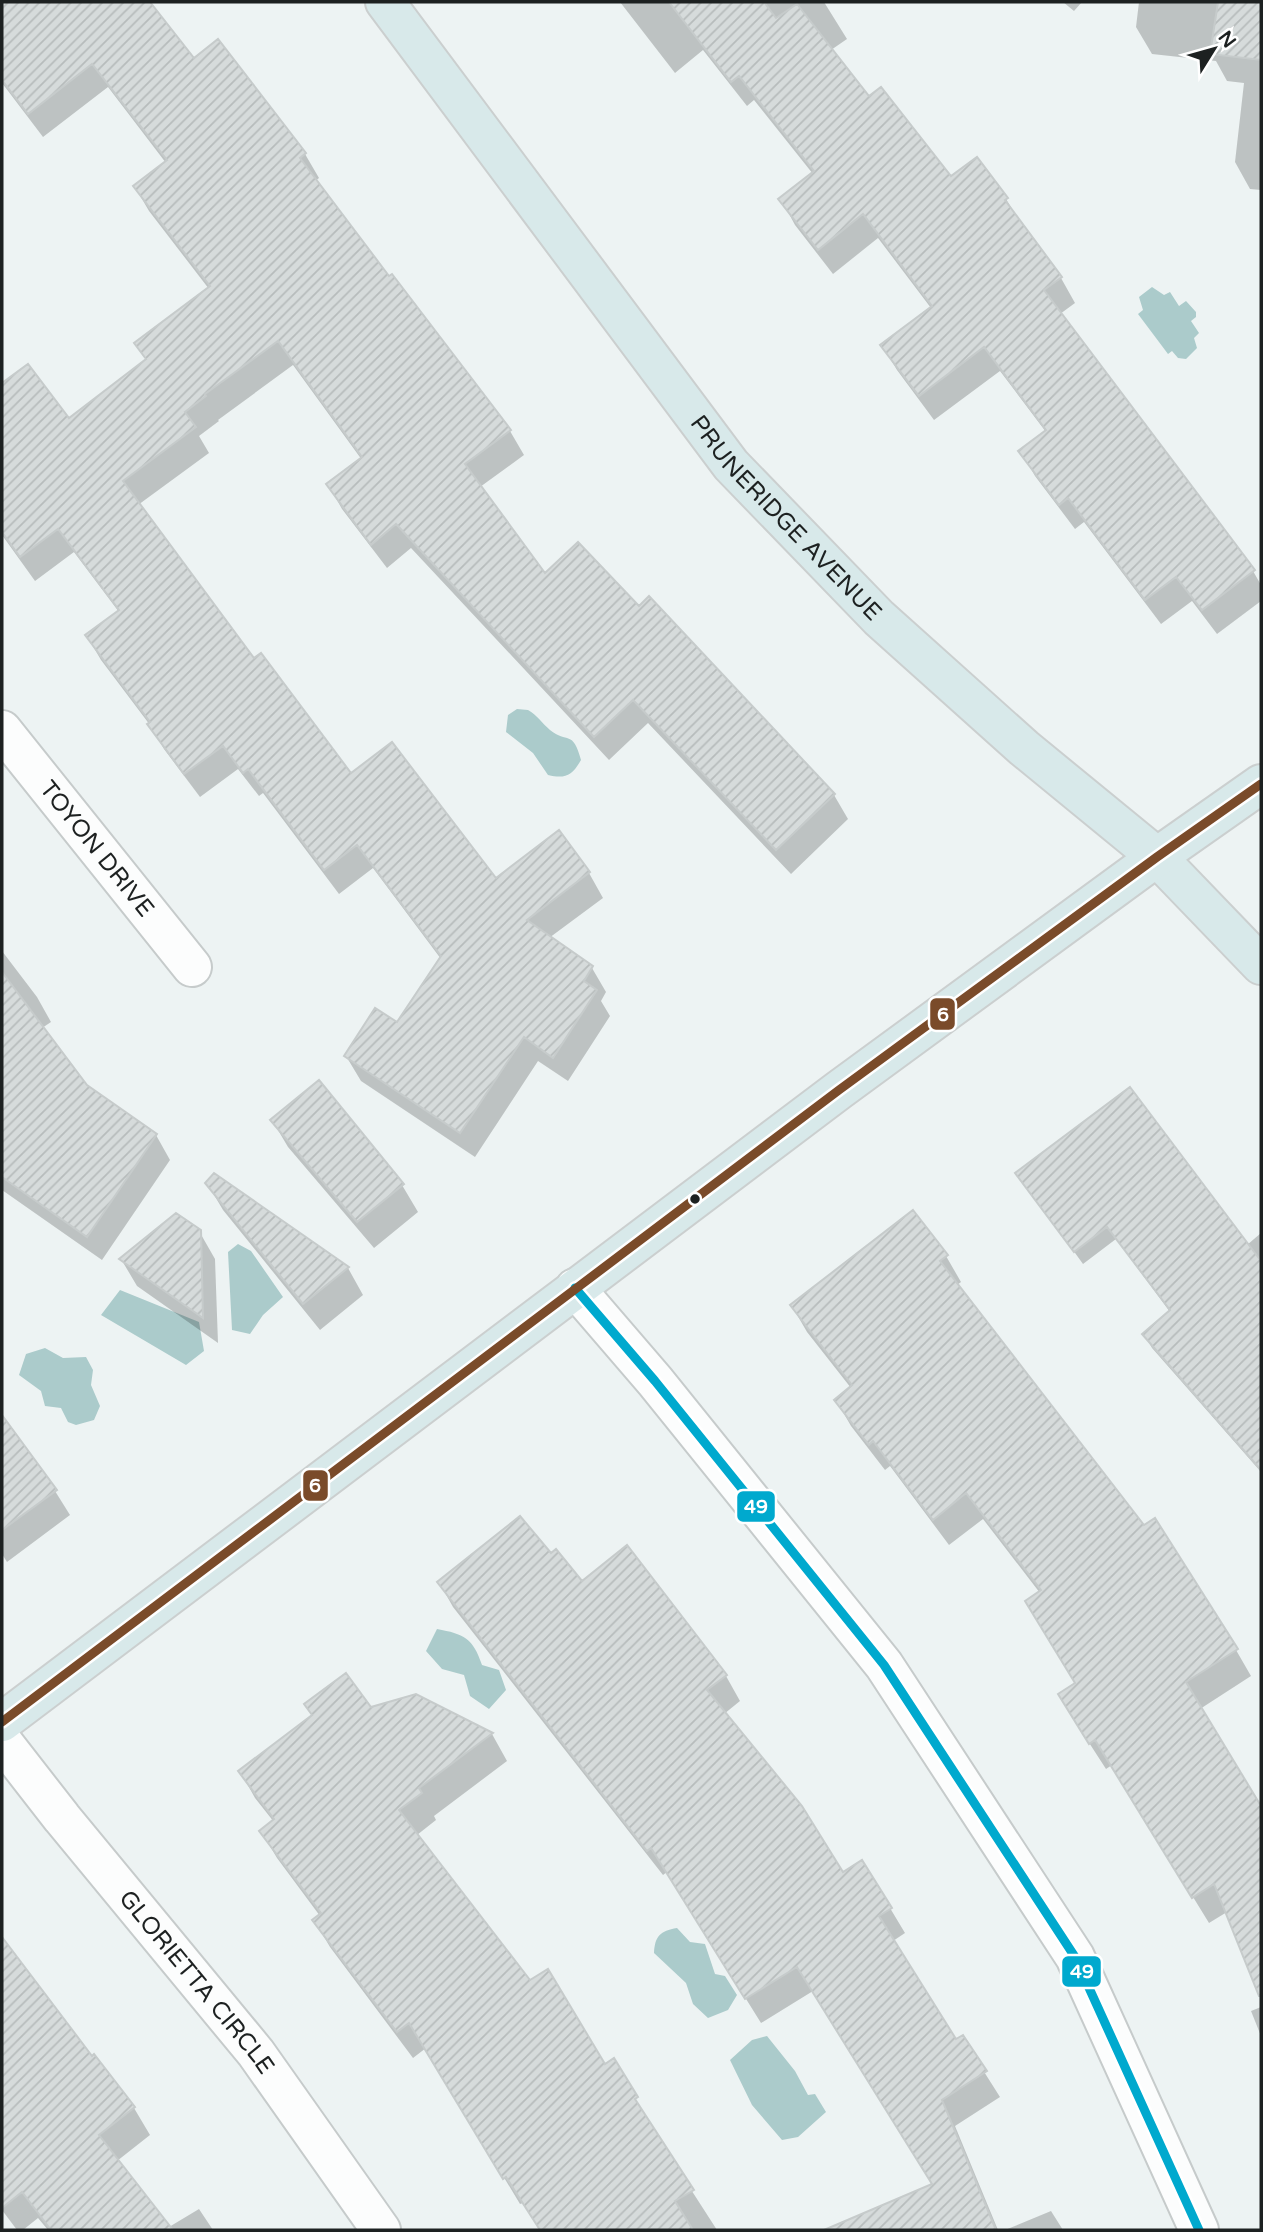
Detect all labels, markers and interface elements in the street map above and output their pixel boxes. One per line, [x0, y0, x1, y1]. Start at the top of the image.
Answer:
north arrow [1179, 14, 1249, 84]
text: N [1213, 27, 1240, 52]
street label: PRUNERIDGE AVENUE [684, 410, 888, 627]
street label: TOYON DRIVE [33, 775, 160, 923]
line badge: 6 [929, 997, 956, 1031]
text: 6 [937, 1004, 949, 1026]
unlabelled marker [688, 1192, 702, 1206]
line badge: 6 [302, 1469, 329, 1502]
text: 6 [309, 1475, 321, 1497]
line badge: 49 [736, 1490, 776, 1523]
text: 49 [744, 1496, 768, 1518]
street label: GLORIETTA CIRCLE [113, 1885, 280, 2080]
line badge: 49 [1061, 1955, 1102, 1988]
text: 49 [1070, 1961, 1094, 1983]

